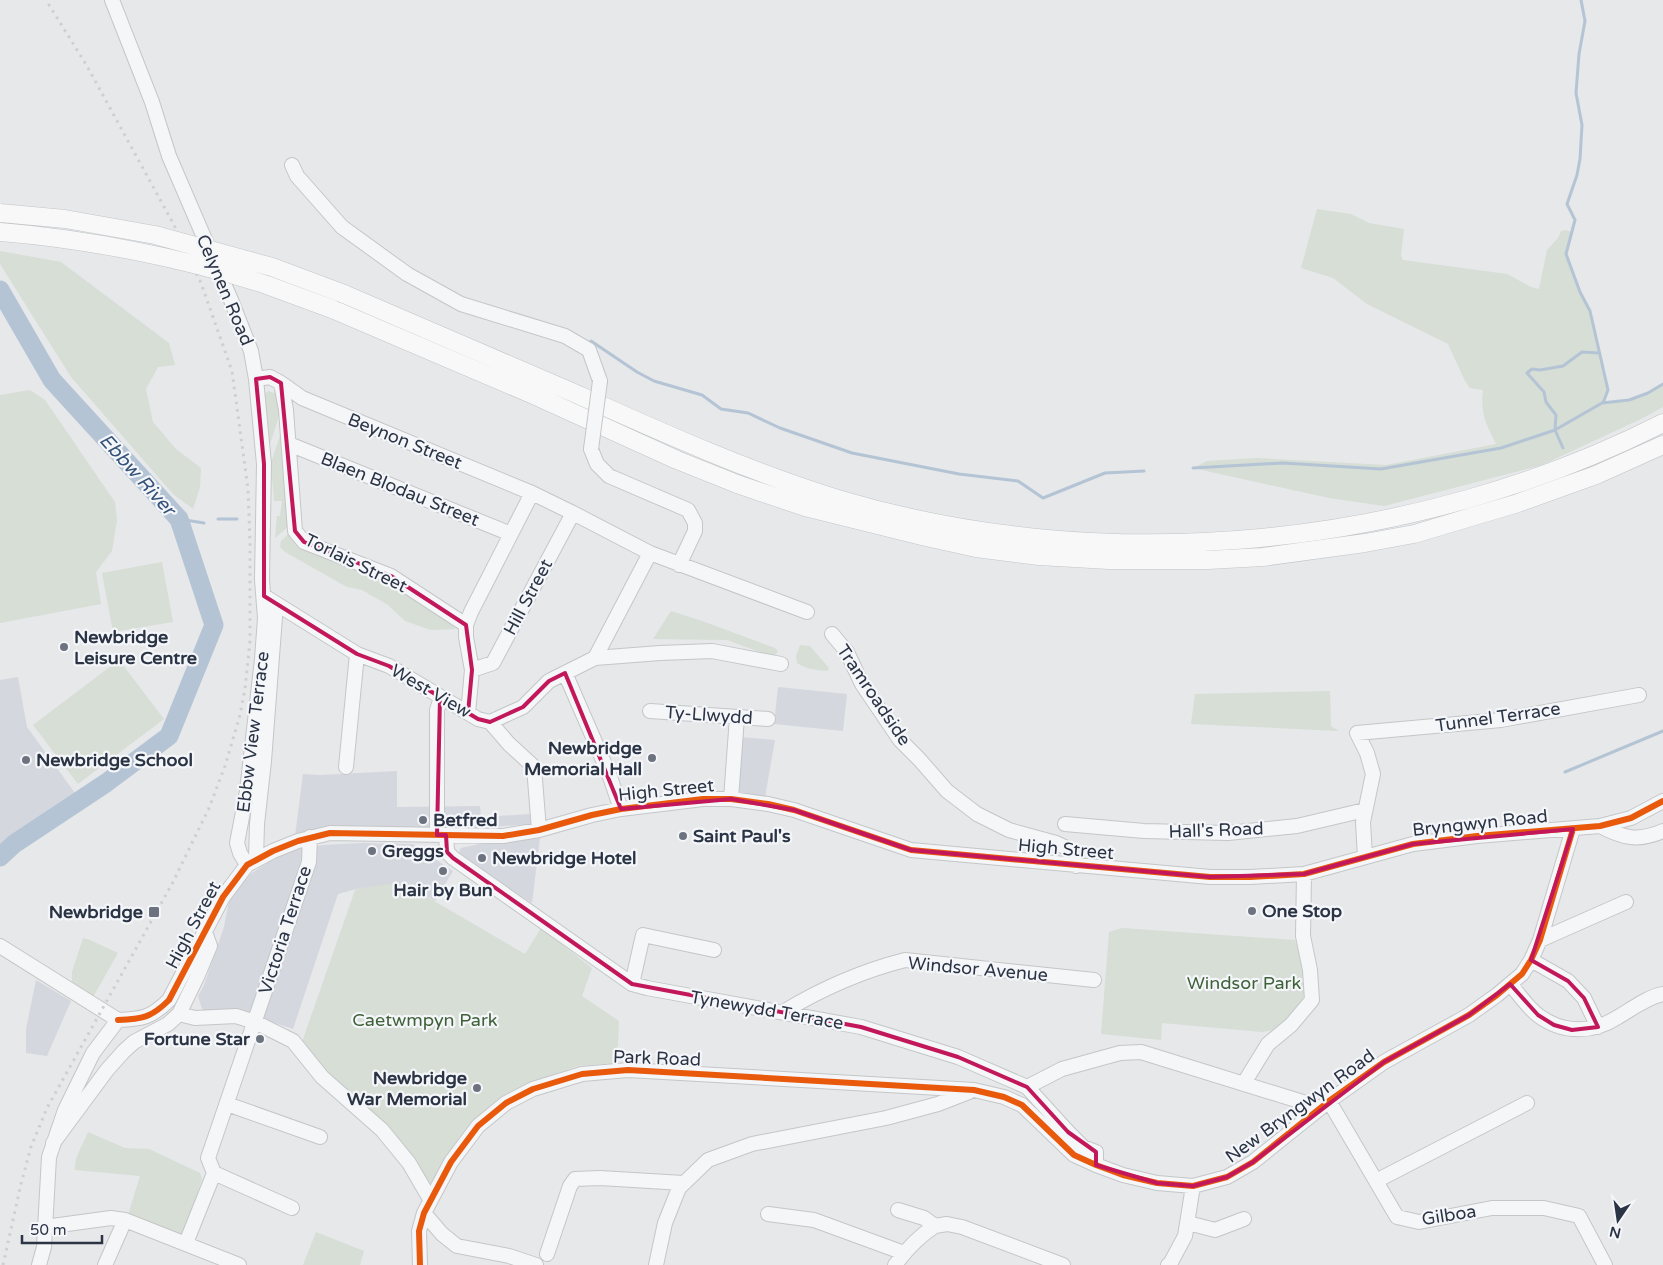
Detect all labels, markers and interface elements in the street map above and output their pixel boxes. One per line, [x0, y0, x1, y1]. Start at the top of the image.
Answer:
street label: Celynen Road [192, 231, 258, 349]
street label: Beynon Street [345, 408, 465, 474]
water label: Ebbw River [95, 429, 181, 522]
street label: Blaen Blodau Street [318, 447, 483, 531]
street label: Torlais Street [301, 529, 411, 597]
street label: Hill Street [499, 555, 557, 639]
place label: Newbridge Leisure Centre [74, 626, 197, 669]
street label: Tramroadside [832, 640, 916, 750]
marker: Newbridge Leisure Centre [58, 641, 70, 653]
street label: Ebbw View Terrace [232, 650, 274, 814]
street label: West View [387, 659, 475, 723]
street label: Tunnel Terrace [1434, 697, 1562, 737]
street label: Ty-Llwydd [664, 701, 754, 729]
place label: Newbridge Memorial Hall [524, 737, 642, 780]
place label: Newbridge School [36, 749, 193, 771]
marker: Newbridge Memorial Hall [646, 752, 658, 764]
marker: Newbridge School [20, 754, 32, 766]
street label: High Street [617, 774, 715, 806]
street label: Bryngwyn Road [1411, 805, 1549, 841]
place label: Betfred [433, 809, 498, 831]
marker: Betfred [417, 814, 429, 826]
street label: Hall's Road [1168, 817, 1264, 843]
place label: Saint Paul's [693, 825, 791, 847]
marker: Saint Paul's [677, 830, 689, 842]
street label: High Street [1017, 834, 1115, 864]
place label: Greggs [382, 840, 444, 862]
marker: Greggs [366, 845, 378, 857]
place label: Newbridge Hotel [492, 847, 637, 869]
marker: Newbridge Hotel [476, 852, 488, 864]
street label: Victoria Terrace [254, 863, 316, 997]
marker: Hair by Bun [437, 865, 449, 877]
street label: High Street [161, 877, 225, 973]
place label: Hair by Bun [393, 879, 493, 901]
place label: One Stop [1262, 900, 1342, 922]
place label: Newbridge [49, 901, 143, 923]
marker: Newbridge [147, 905, 161, 919]
marker: One Stop [1246, 905, 1258, 917]
street label: Windsor Avenue [907, 952, 1049, 986]
park label: Windsor Park [1187, 972, 1301, 994]
street label: Tynewydd Terrace [689, 986, 845, 1034]
park label: Caetwmpyn Park [352, 1009, 498, 1031]
place label: Fortune Star [144, 1028, 251, 1050]
marker: Fortune Star [254, 1033, 266, 1045]
street label: New Bryngwyn Road [1221, 1044, 1379, 1168]
street label: Park Road [612, 1045, 702, 1071]
place label: Newbridge War Memorial [347, 1067, 467, 1110]
marker: Newbridge War Memorial [471, 1082, 483, 1094]
north arrow [1593, 1195, 1643, 1245]
street label: Gilboa [1420, 1200, 1478, 1230]
scale bar [22, 1212, 102, 1244]
text: 50 m [30, 1221, 67, 1239]
text: N [1608, 1223, 1623, 1242]

